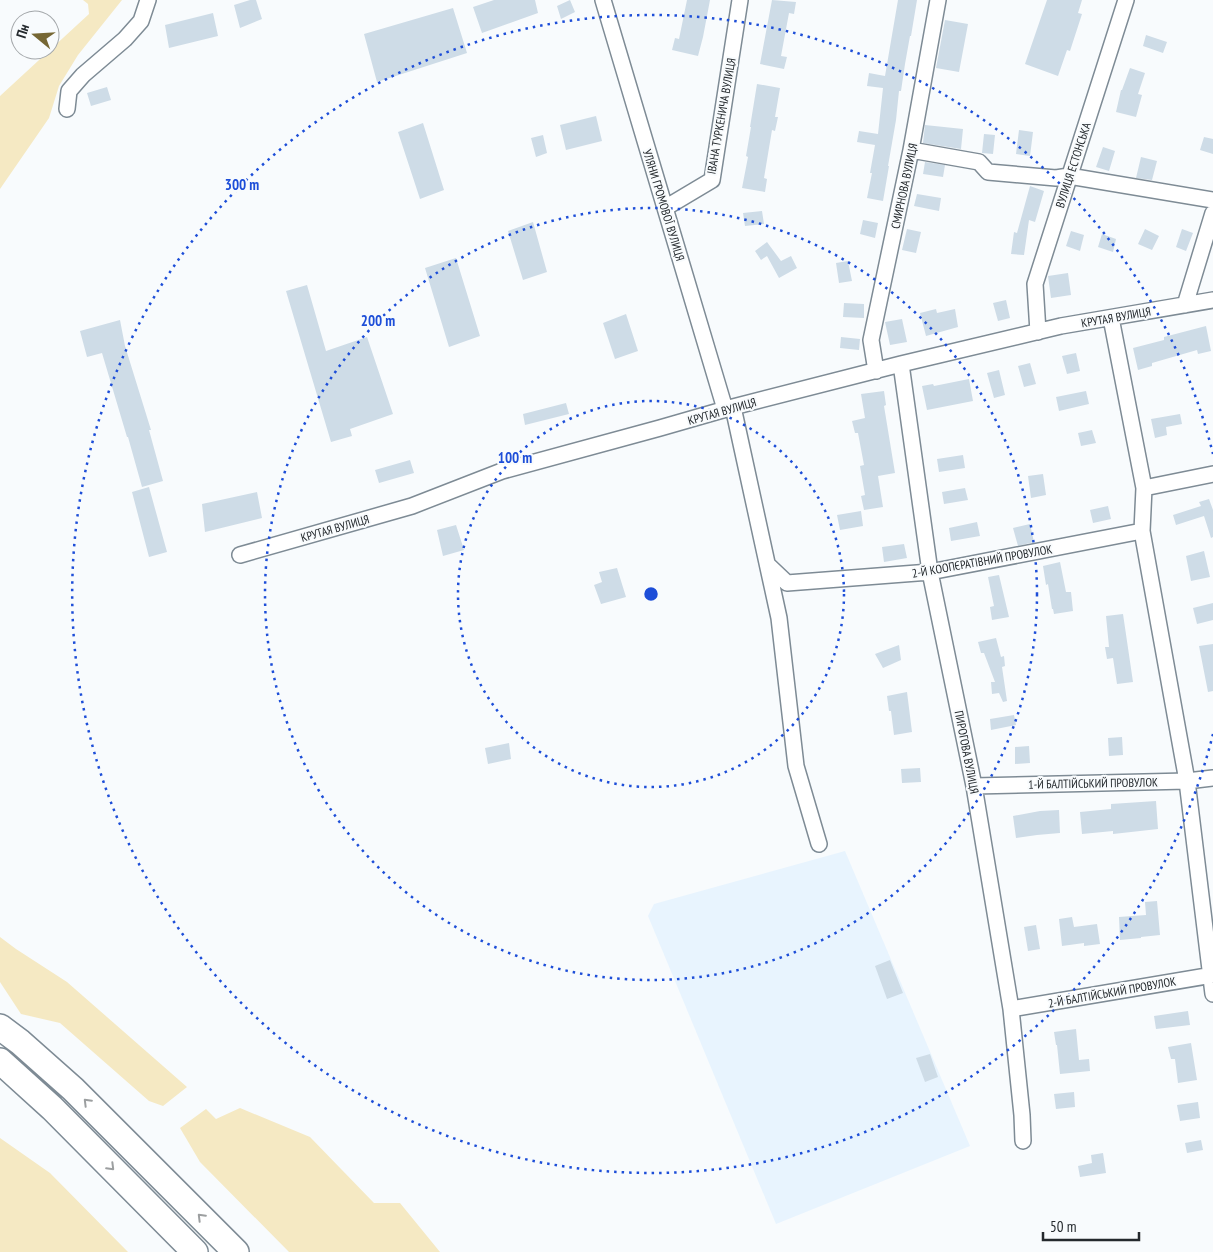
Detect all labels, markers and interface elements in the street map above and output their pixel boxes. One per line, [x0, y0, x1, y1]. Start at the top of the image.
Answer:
north arrow [10, 10, 60, 60]
text: Пн [12, 22, 33, 40]
street label: ІВАНА ТУРКЕНИЧА ВУЛИЦЯ [703, 57, 739, 175]
street label: ВУЛИЦЯ ЕСТОНСЬКА [1052, 120, 1094, 210]
street label: СМИРНОВА ВУЛИЦЯ [888, 142, 920, 230]
street label: УЛЯНИ ГРОМОВОЇ ВУЛИЦЯ [640, 147, 688, 263]
text: 300 m [225, 175, 259, 194]
street label: КРУТАЯ ВУЛИЦЯ [1080, 303, 1152, 331]
text: 200 m [361, 311, 395, 330]
street label: КРУТАЯ ВУЛИЦЯ [686, 394, 758, 428]
text: 100 m [498, 448, 532, 467]
street label: КРУТАЯ ВУЛИЦЯ [299, 511, 371, 545]
street label: 2-Й КООПЄРАТІВНИЙ ПРОВУЛОК [911, 541, 1053, 581]
centre of rings [642, 585, 660, 603]
street label: ПИРОГОВА ВУЛИЦЯ [952, 709, 982, 795]
street label: 1-Й БАЛТІЙСЬКИЙ ПРОВУЛОК [1028, 774, 1158, 792]
street label: 2-Й БАЛТІЙСЬКИЙ ПРОВУЛОК [1047, 973, 1177, 1011]
one-way arrow [83, 1099, 92, 1108]
one-way arrow [105, 1161, 114, 1170]
scale bar [1043, 1210, 1139, 1242]
one-way arrow [198, 1214, 207, 1223]
text: 50 m [1050, 1217, 1076, 1236]

